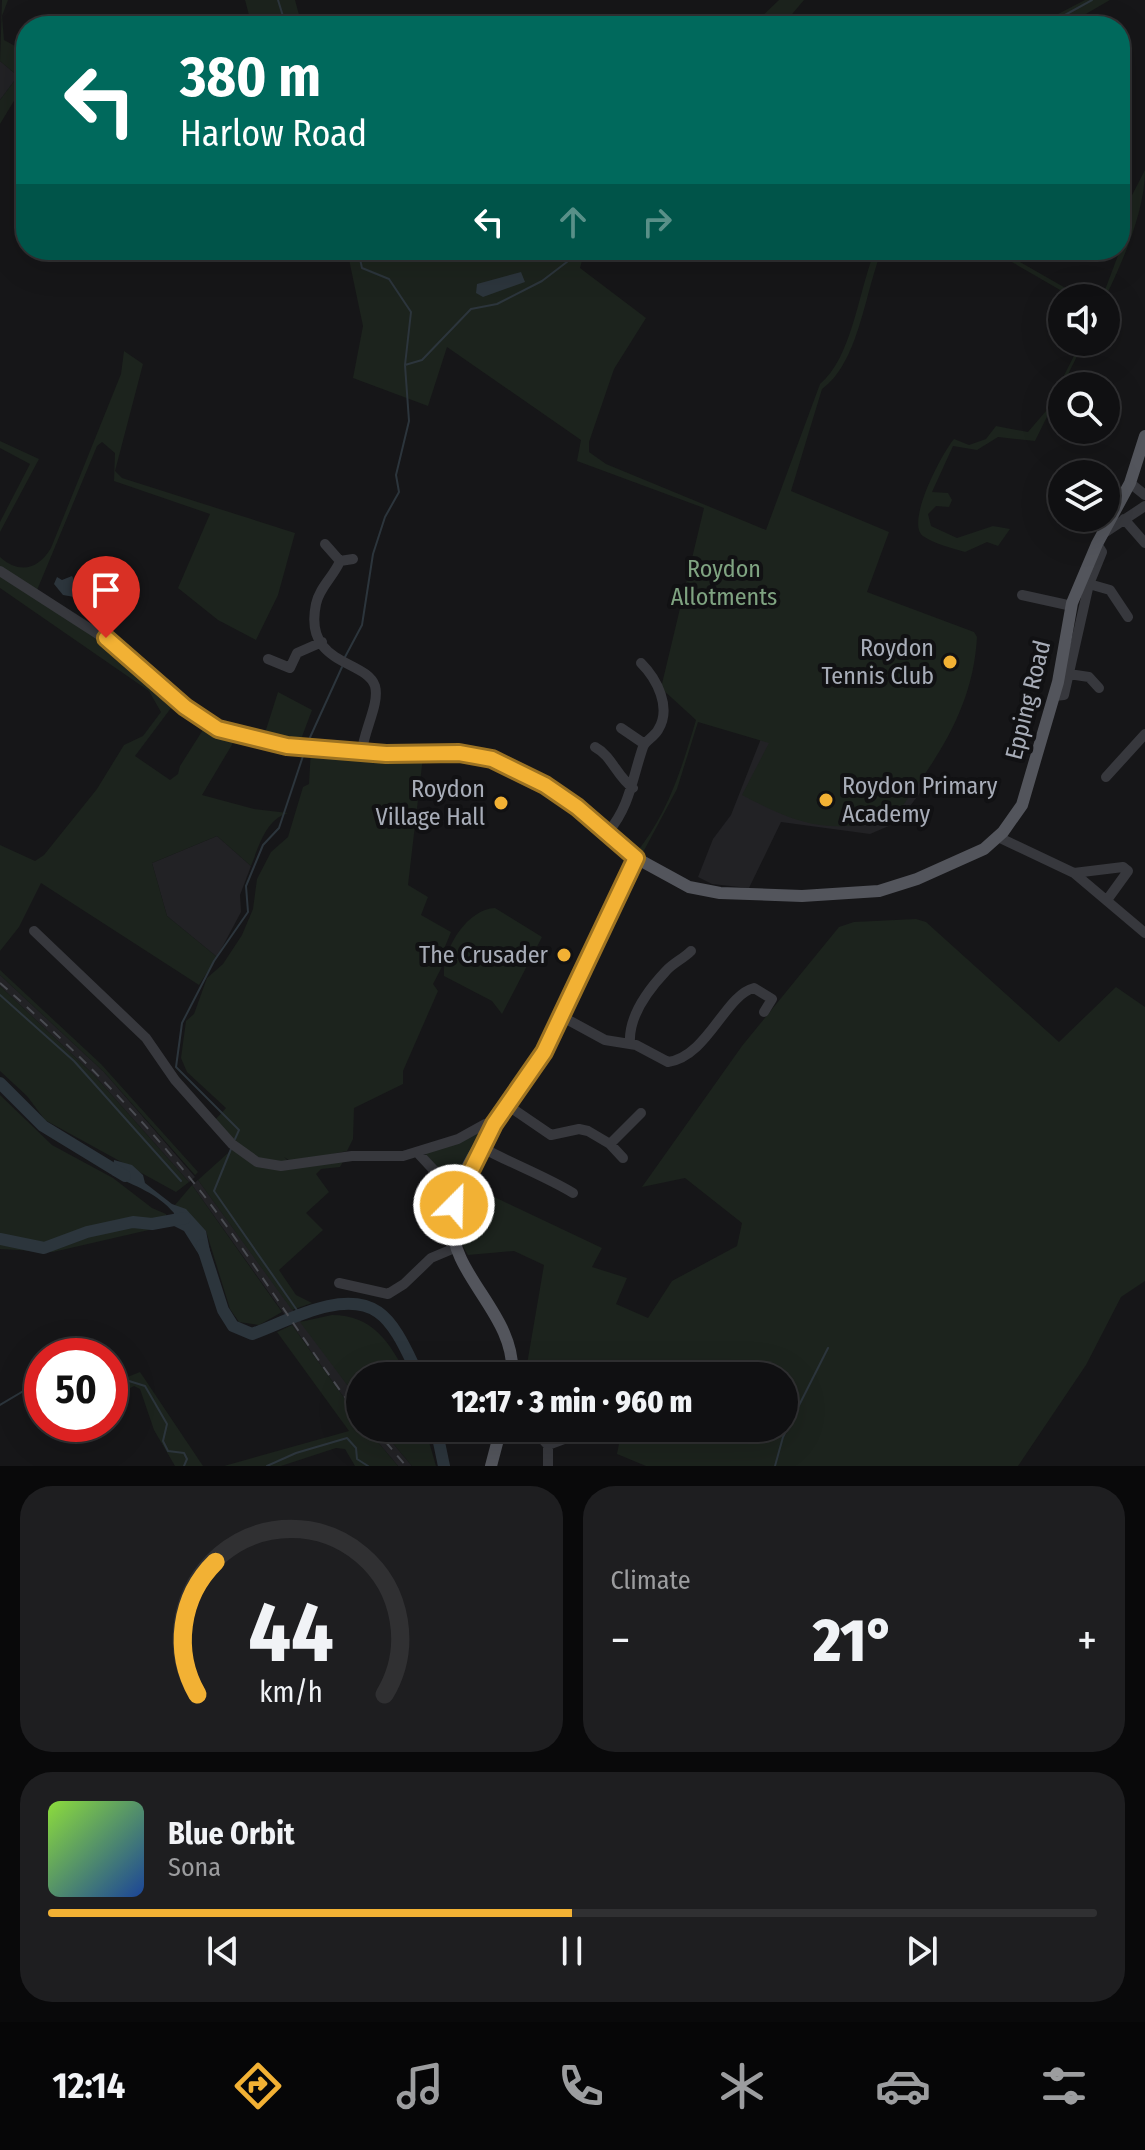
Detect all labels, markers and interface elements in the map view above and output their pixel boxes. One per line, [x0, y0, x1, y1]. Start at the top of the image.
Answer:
text: 380 m [180, 44, 321, 111]
icon: left [48, 48, 152, 152]
text: Harlow Road [180, 112, 367, 156]
icon: left [467, 200, 511, 244]
icon: ahead [551, 200, 595, 244]
icon: right [635, 200, 679, 244]
map controls [1048, 284, 1120, 532]
button: sound [1048, 284, 1120, 356]
button: search [1048, 372, 1120, 444]
button: layers [1048, 460, 1120, 532]
park label: Roydon Allotments [671, 555, 777, 611]
pin [72, 556, 140, 638]
icon: arrive [84, 568, 128, 612]
place label: Roydon Tennis Club [822, 634, 934, 690]
street label: Epping Road [1000, 637, 1056, 763]
marker: Roydon Tennis Club [941, 653, 959, 671]
place label: Roydon Primary Academy [842, 772, 998, 828]
place label: Roydon Village Hall [376, 775, 485, 831]
marker: Roydon Primary Academy [817, 791, 835, 809]
marker: Roydon Village Hall [492, 794, 510, 812]
place label: The Crusader [419, 941, 549, 969]
marker: The Crusader [555, 946, 573, 964]
position arrow [412, 1163, 496, 1247]
speed limit sign: 50 [24, 1338, 128, 1442]
text: 12:17 · 3 min · 960 m [452, 1384, 692, 1420]
text: Climate [611, 1565, 691, 1596]
text: 44 [248, 1583, 334, 1683]
text: 21° [813, 1605, 894, 1677]
text: − [611, 1614, 630, 1667]
text: + [1077, 1614, 1097, 1667]
text: km/h [259, 1675, 323, 1710]
text: Blue Orbit [168, 1816, 294, 1852]
text: Sona [168, 1852, 221, 1883]
icon: previous [201, 1929, 245, 1973]
icon: pause [550, 1929, 594, 1973]
icon: next [900, 1929, 944, 1973]
icon: directions [230, 2058, 286, 2114]
icon: music [392, 2058, 448, 2114]
icon: phone [553, 2058, 609, 2114]
icon: climate [714, 2058, 770, 2114]
icon: car [875, 2058, 931, 2114]
icon: filters [1036, 2058, 1092, 2114]
text: 12:14 [53, 2064, 125, 2108]

